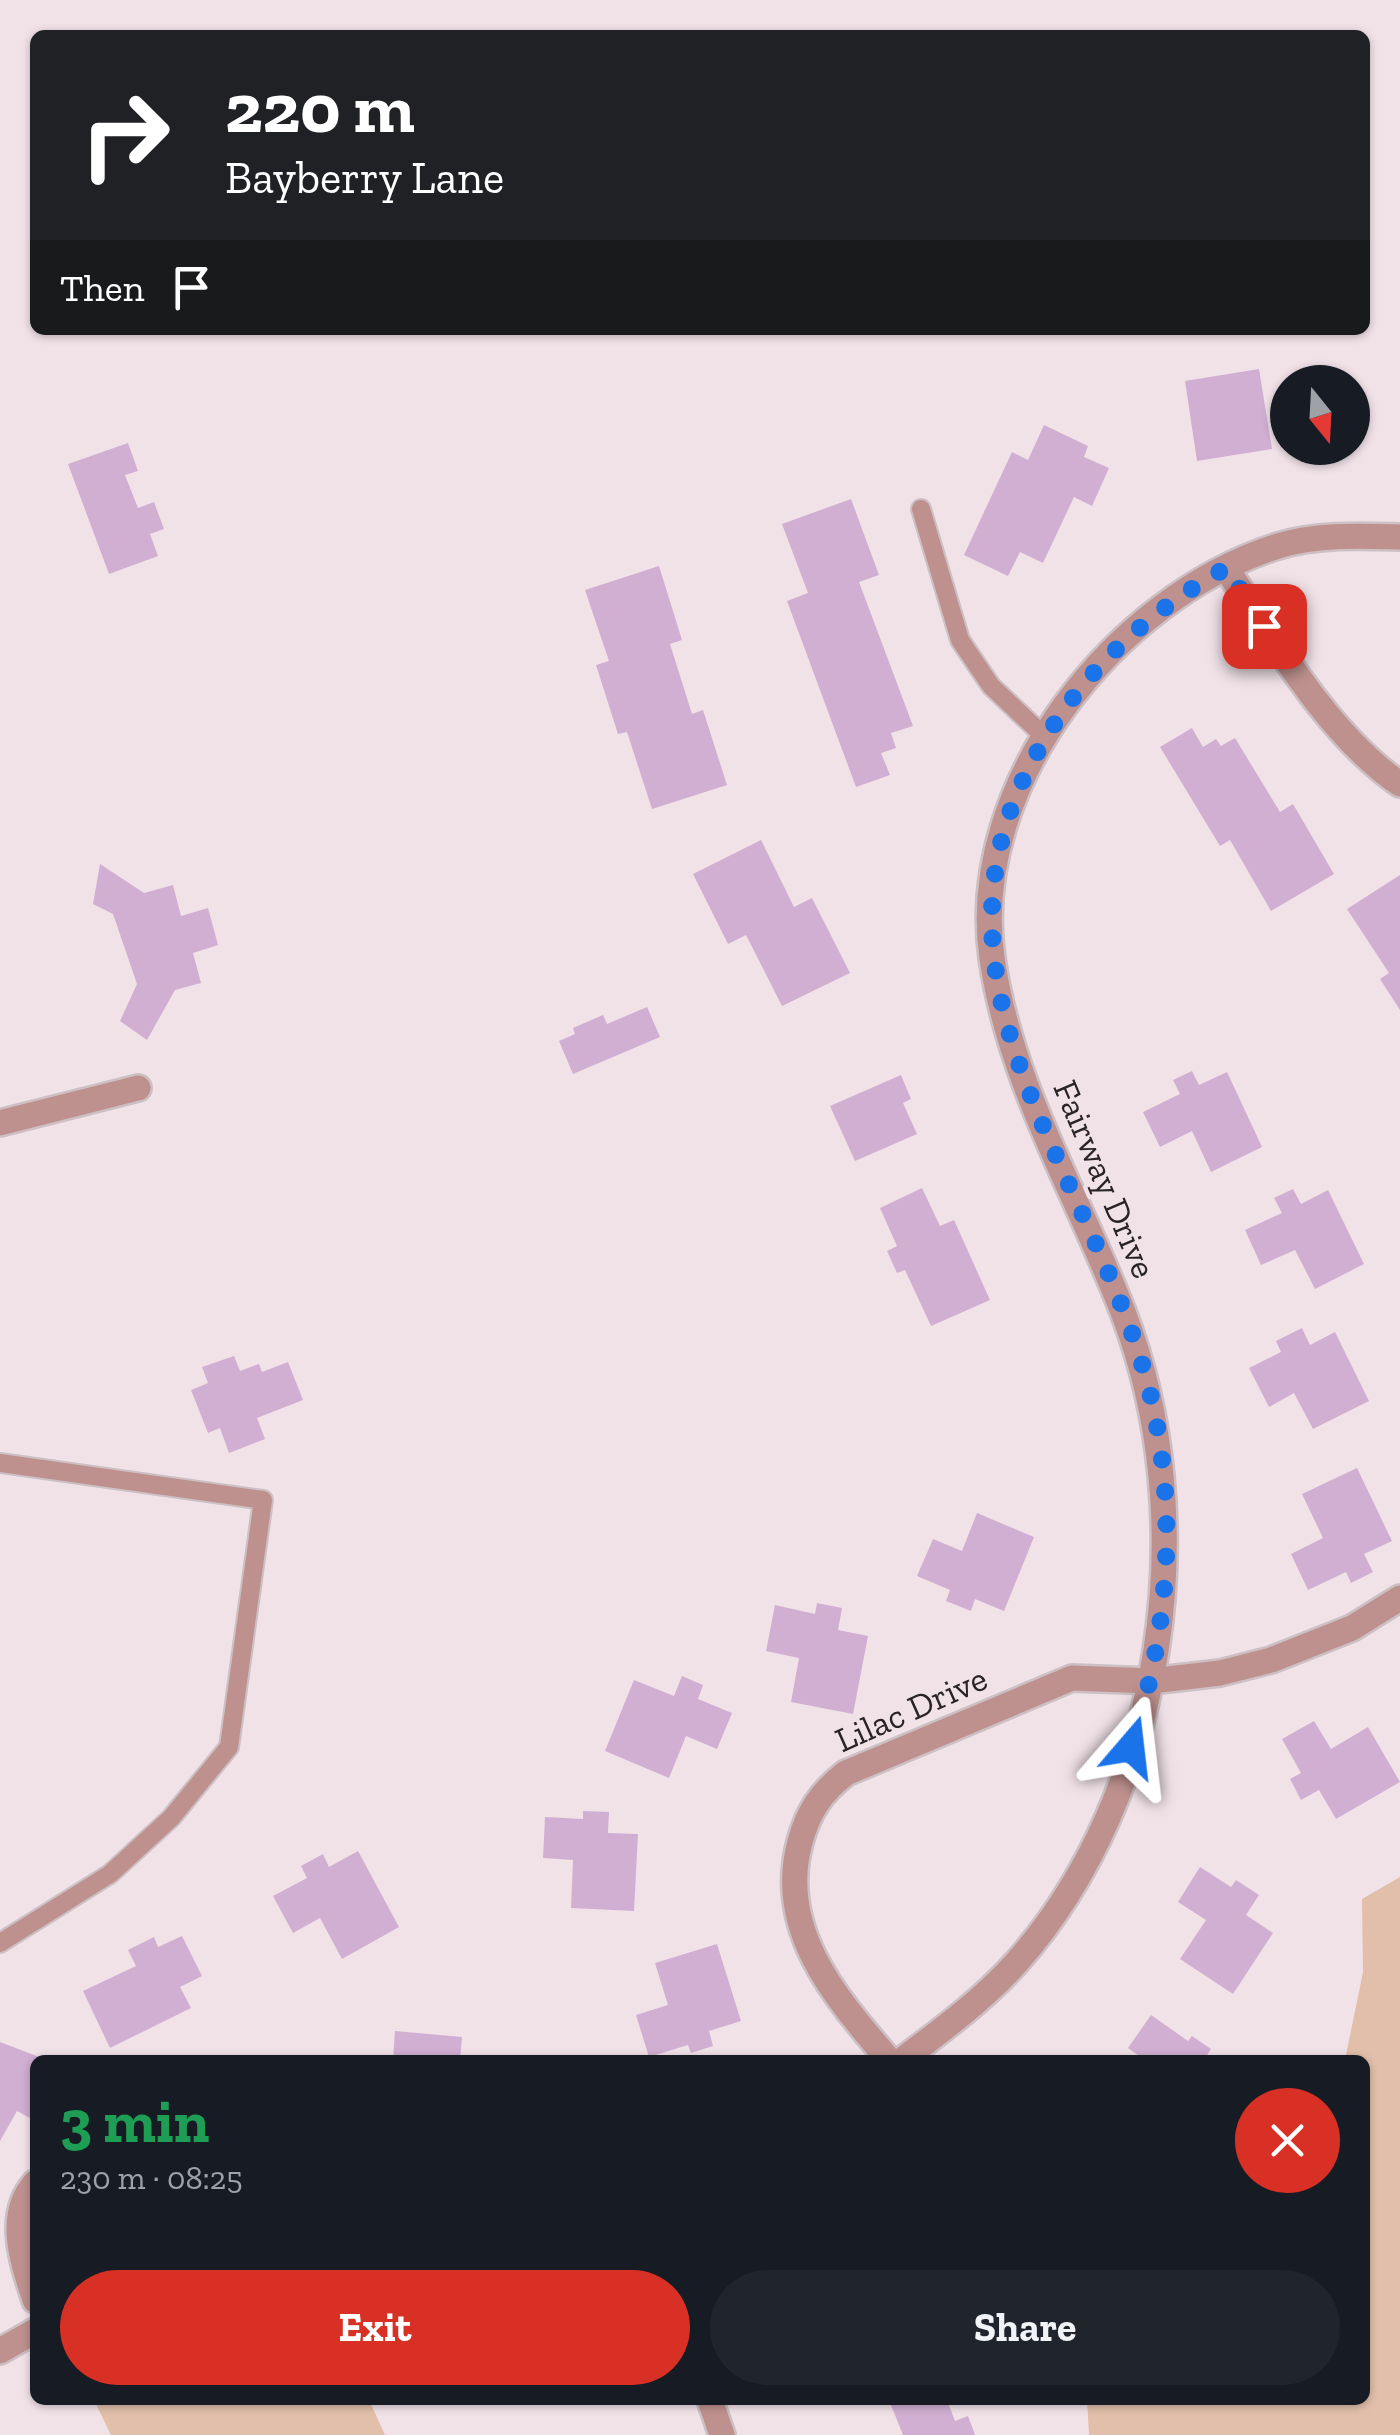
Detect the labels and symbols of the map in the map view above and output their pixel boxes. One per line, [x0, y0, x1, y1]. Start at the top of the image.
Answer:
north arrow [1270, 365, 1370, 465]
pin [1222, 584, 1307, 669]
street label: Fairway Drive [1044, 1074, 1166, 1284]
street label: Lilac Drive [829, 1657, 993, 1761]
position arrow [1079, 1695, 1183, 1799]

